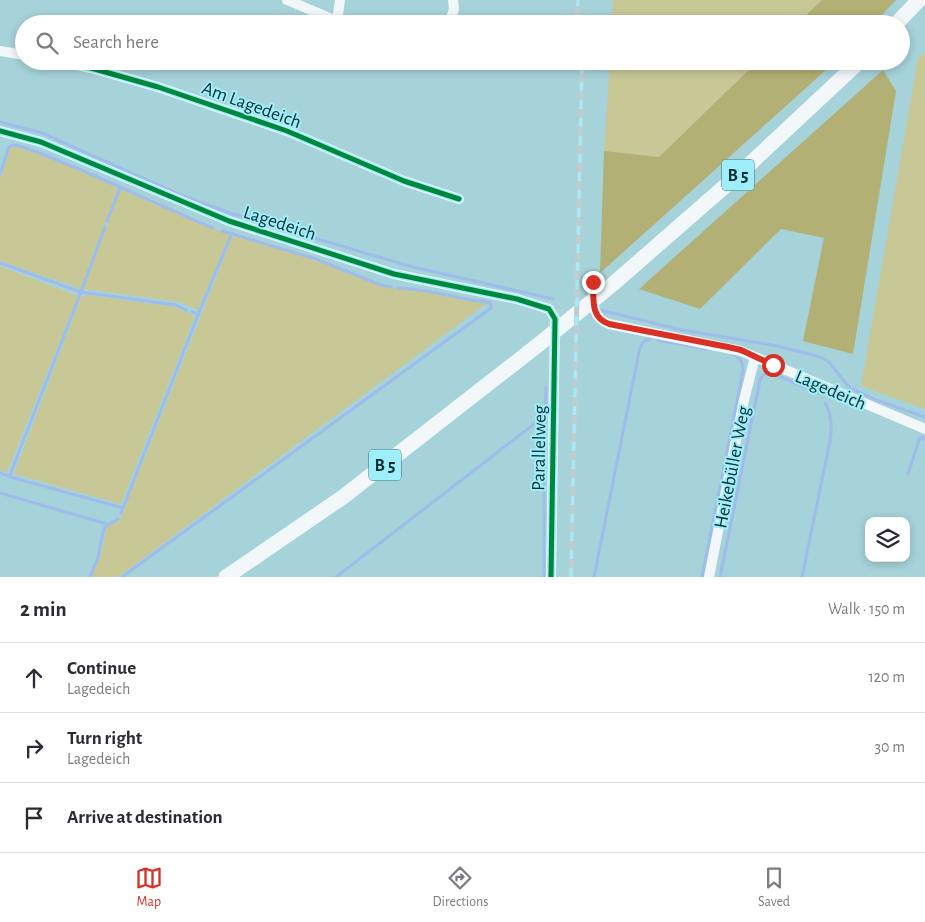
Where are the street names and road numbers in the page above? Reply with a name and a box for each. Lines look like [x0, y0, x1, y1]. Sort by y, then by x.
street label: Am Lagedeich [199, 79, 304, 132]
road number: B 5 [722, 160, 754, 190]
street label: Lagedeich [241, 203, 318, 244]
street label: Lagedeich [792, 367, 869, 414]
street label: Parallelweg [529, 404, 550, 491]
street label: Heikebüller Weg [711, 404, 754, 530]
road number: B 5 [369, 450, 401, 480]

